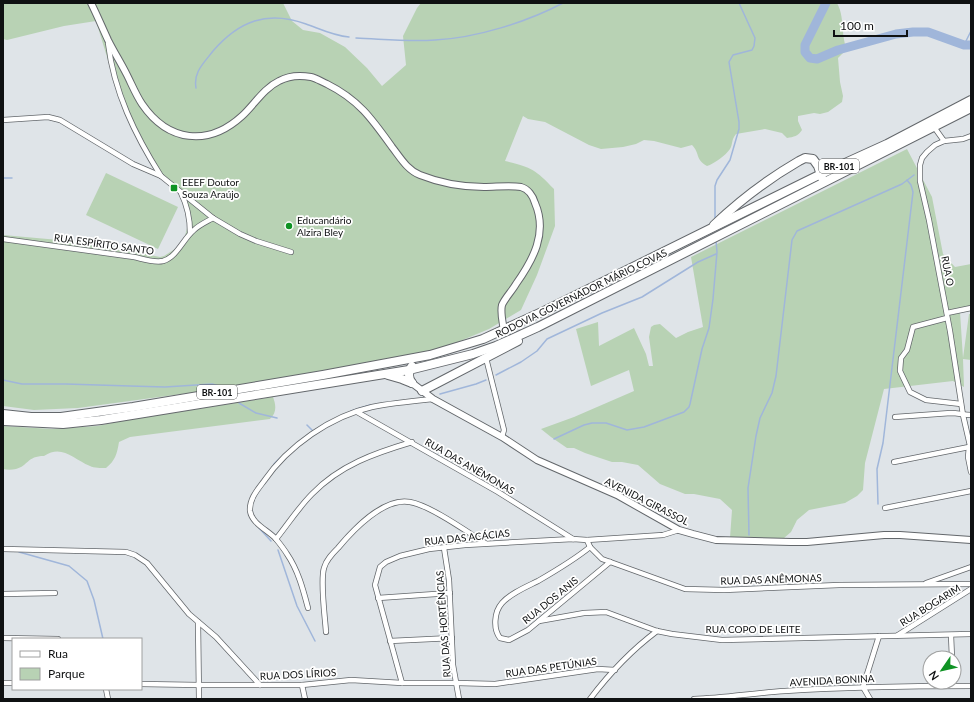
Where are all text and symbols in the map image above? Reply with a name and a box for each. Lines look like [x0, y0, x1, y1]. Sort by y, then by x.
scale bar [834, 12, 907, 38]
text: 100 m [840, 18, 874, 33]
road number: BR-101 [819, 159, 859, 173]
place label: EEEF Doutor Souza Araújo [182, 176, 240, 200]
marker: EEEF Doutor Souza Araújo [169, 183, 179, 193]
place label: Educandário Alzira Bley [297, 214, 352, 238]
marker: Educandário Alzira Bley [284, 221, 294, 231]
street label: RUA ESPÍRITO SANTO [53, 231, 155, 257]
street label: RODOVIA GOVERNADOR MÁRIO COVAS [493, 246, 669, 340]
street label: RUA O [939, 255, 957, 287]
road number: BR-101 [197, 385, 237, 399]
street label: RUA DAS ANÊMONAS [423, 435, 517, 497]
street label: AVENIDA GIRASSOL [603, 475, 691, 527]
street label: RUA DAS ACÁCIAS [424, 527, 510, 547]
street label: RUA DAS HORTÊNCIAS [433, 570, 453, 678]
street label: RUA DAS ANÊMONAS [720, 571, 822, 587]
street label: RUA DOS ANIS [520, 574, 580, 626]
street label: RUA BOGARIM [897, 582, 963, 628]
street label: RUA COPO DE LEITE [706, 623, 801, 635]
legend [12, 638, 142, 690]
text: Rua [48, 646, 68, 661]
north arrow [922, 650, 962, 690]
street label: RUA DAS PETÚNIAS [504, 655, 598, 679]
text: Parque [48, 666, 85, 681]
street label: RUA DOS LÍRIOS [260, 666, 336, 682]
text: N [926, 669, 941, 683]
street label: AVENIDA BONINA [789, 672, 875, 688]

